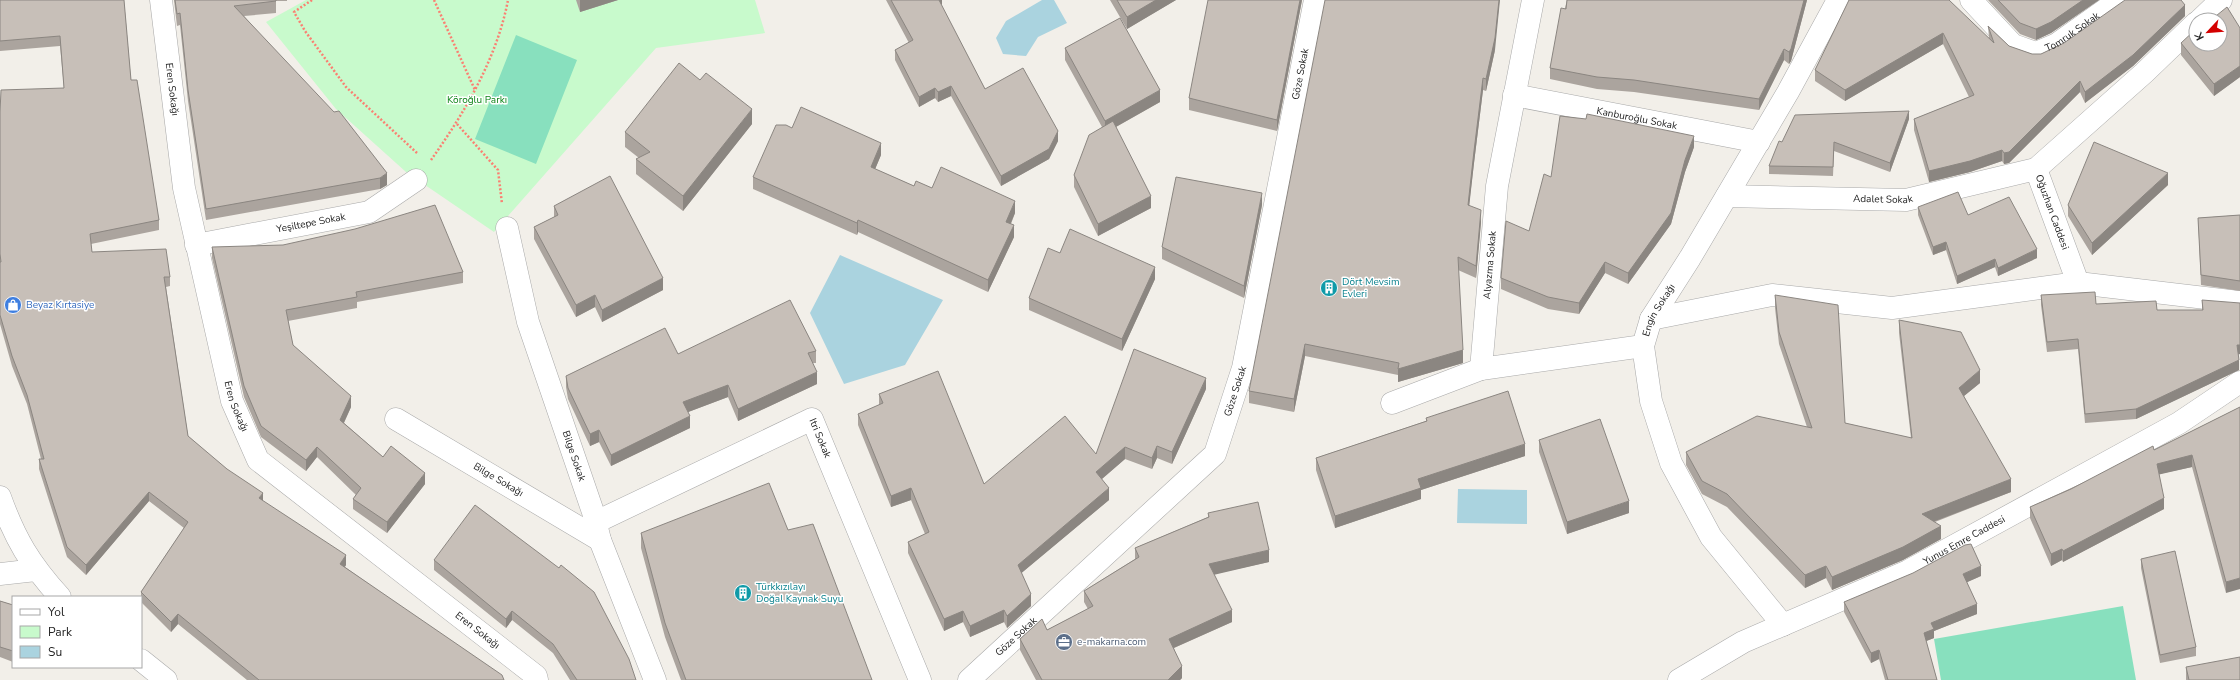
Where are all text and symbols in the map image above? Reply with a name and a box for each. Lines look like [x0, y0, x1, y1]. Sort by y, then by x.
street label: Tomruk Sokak [2043, 8, 2103, 55]
north arrow [2188, 12, 2228, 52]
text: K [2191, 29, 2208, 43]
street label: Göze Sokak [1289, 46, 1313, 101]
street label: Eren Sokağı [162, 62, 182, 117]
park label: Köroğlu Parkı [447, 93, 507, 107]
street label: Kanburoğlu Sokak [1595, 104, 1679, 133]
street label: Oğuzhan Caddesi [2032, 173, 2072, 252]
street label: Adalet Sokak [1853, 191, 1915, 207]
street label: Yeşiltepe Sokak [274, 209, 348, 237]
street label: Alyazma Sokak [1480, 229, 1500, 300]
place label: Dört Mevsim Evleri [1342, 275, 1399, 301]
building icon: Dört Mevsim Evleri [1319, 278, 1339, 298]
street label: Engin Sokağı [1639, 281, 1679, 338]
shop icon: Beyaz Kırtasiye [3, 295, 23, 315]
place label: Beyaz Kırtasiye [26, 298, 94, 312]
street label: Göze Sokak [1221, 363, 1250, 418]
street label: Eren Sokağı [221, 380, 252, 434]
street label: Itri Sokak [806, 416, 835, 461]
street label: Bilge Sokak [559, 429, 589, 484]
street label: Bilge Sokağı [471, 459, 526, 500]
street label: Yunus Emre Caddesi [1920, 512, 2008, 569]
place label: Türkkızılayı Doğal Kaynak Suyu [756, 580, 843, 606]
building icon: Türkkızılayı Doğal Kaynak Suyu [733, 583, 753, 603]
legend [12, 596, 142, 668]
text: Yol [47, 604, 65, 620]
street label: Eren Sokağı [452, 609, 503, 652]
street label: Göze Sokak [992, 613, 1041, 660]
text: Park [48, 624, 73, 640]
office icon: e-makarna.com [1054, 632, 1074, 652]
place label: e-makarna.com [1077, 635, 1146, 649]
text: Su [48, 644, 62, 660]

